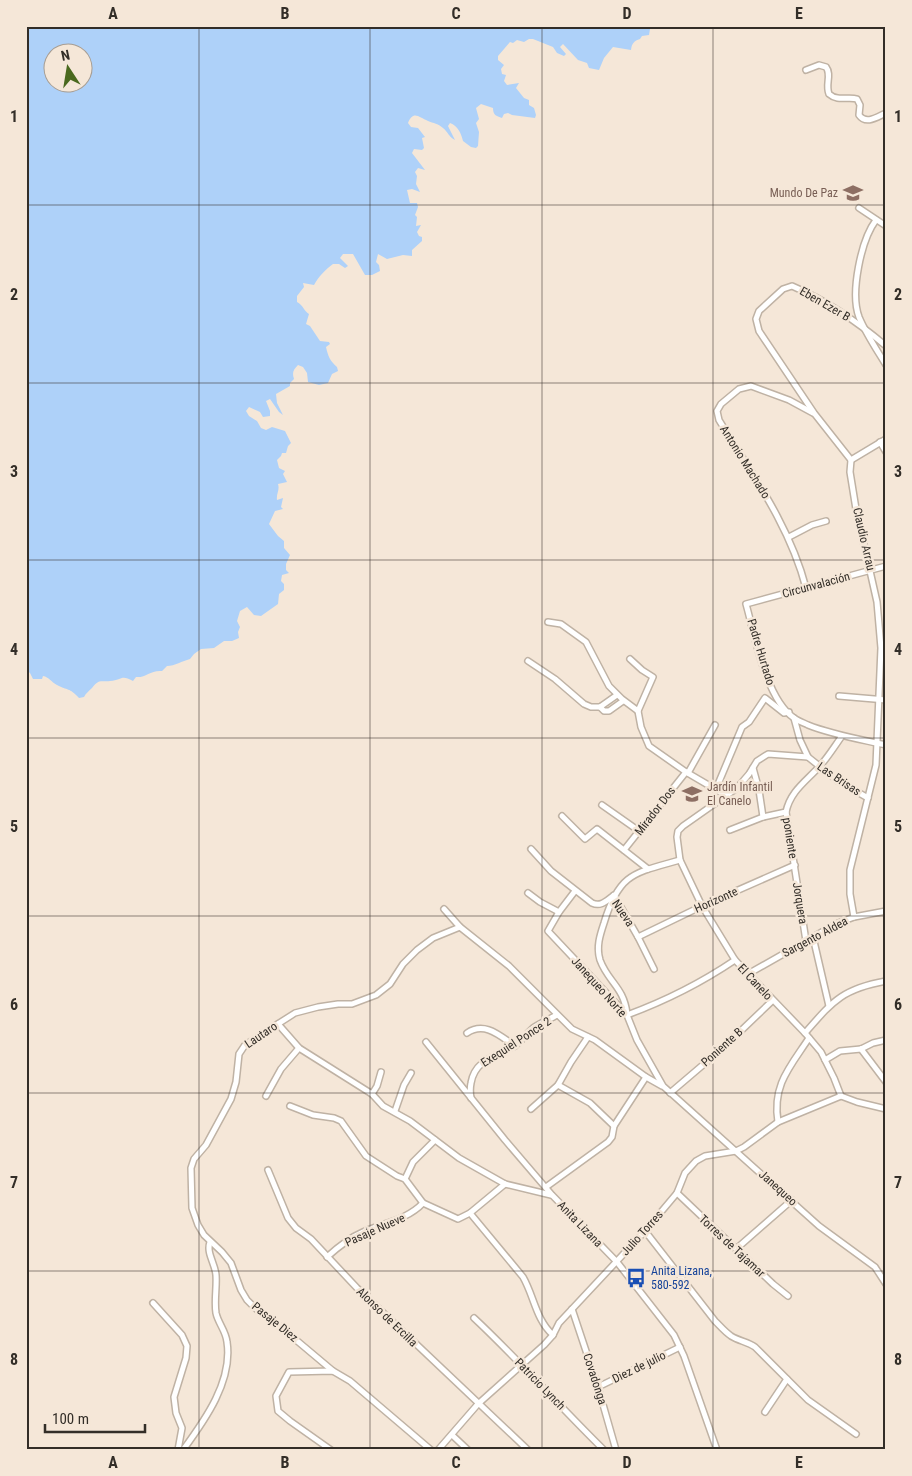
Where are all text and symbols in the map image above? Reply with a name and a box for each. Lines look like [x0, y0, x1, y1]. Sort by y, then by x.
text: A [108, 4, 118, 23]
text: B [281, 4, 290, 23]
text: C [451, 4, 461, 23]
text: D [622, 4, 632, 23]
text: E [795, 4, 803, 23]
north arrow [42, 42, 92, 92]
text: N [59, 47, 71, 64]
text: 1 [10, 107, 18, 126]
text: 1 [894, 107, 902, 126]
school or university icon: Mundo De Paz [842, 182, 864, 204]
place label: Mundo De Paz [770, 186, 838, 200]
street label: Eben Ezer B [797, 284, 853, 324]
text: 2 [10, 285, 18, 304]
text: 2 [894, 285, 902, 304]
street label: Antonio Machado [717, 423, 773, 501]
text: 3 [10, 462, 18, 481]
text: 3 [894, 462, 902, 481]
street label: Claudio Arrau [850, 506, 878, 572]
street label: Circunvalación [781, 569, 852, 601]
street label: Padre Hurtado [744, 617, 778, 687]
text: 4 [10, 640, 18, 659]
text: 4 [894, 640, 902, 659]
street label: Las Brisas [815, 759, 863, 799]
place label: Jardín Infantil El Canelo [707, 780, 773, 808]
school or university icon: Jardín Infantil El Canelo [681, 783, 703, 805]
street label: Mirador Dos [632, 784, 678, 838]
text: 5 [10, 817, 18, 836]
street label: poniente [780, 817, 800, 860]
text: 5 [894, 817, 902, 836]
street label: Jorquera [790, 881, 810, 925]
street label: Horizonte [692, 884, 740, 916]
street label: Nueva [609, 897, 637, 929]
street label: Sargento Aldea [780, 914, 850, 960]
street label: Janequeo Norte [568, 954, 630, 1020]
street label: El Canelo [735, 961, 775, 1003]
text: 6 [10, 995, 18, 1014]
text: 6 [894, 995, 902, 1014]
street label: Exequiel Ponce 2 [478, 1014, 554, 1070]
street label: Lautaro [242, 1019, 280, 1051]
street label: Poniente B [698, 1025, 746, 1069]
street label: Janequeo [756, 1167, 800, 1209]
text: 7 [10, 1173, 18, 1192]
text: 7 [894, 1173, 902, 1192]
street label: Anita Lizana [555, 1198, 606, 1250]
street label: Julio Torres [618, 1208, 666, 1258]
street label: Pasaje Nueve [343, 1210, 407, 1249]
street label: Torres de Tajamar [696, 1212, 768, 1280]
place label: Anita Lizana, 580-592 [651, 1264, 712, 1292]
bus stop icon: Anita Lizana, 580-592 [625, 1267, 647, 1289]
street label: Alonso de Ercilla [354, 1284, 421, 1350]
street label: Pasaje Diez [249, 1299, 301, 1345]
street label: Diez de julio [610, 1348, 668, 1386]
text: 8 [10, 1350, 18, 1369]
text: 8 [894, 1350, 902, 1369]
street label: Covadonga [580, 1352, 610, 1407]
street label: Patricio Lynch [512, 1355, 568, 1413]
scale bar [45, 1401, 145, 1433]
text: 100 m [52, 1410, 89, 1428]
text: A [108, 1453, 118, 1472]
text: B [281, 1453, 290, 1472]
text: C [451, 1453, 461, 1472]
text: D [622, 1453, 632, 1472]
text: E [795, 1453, 803, 1472]

